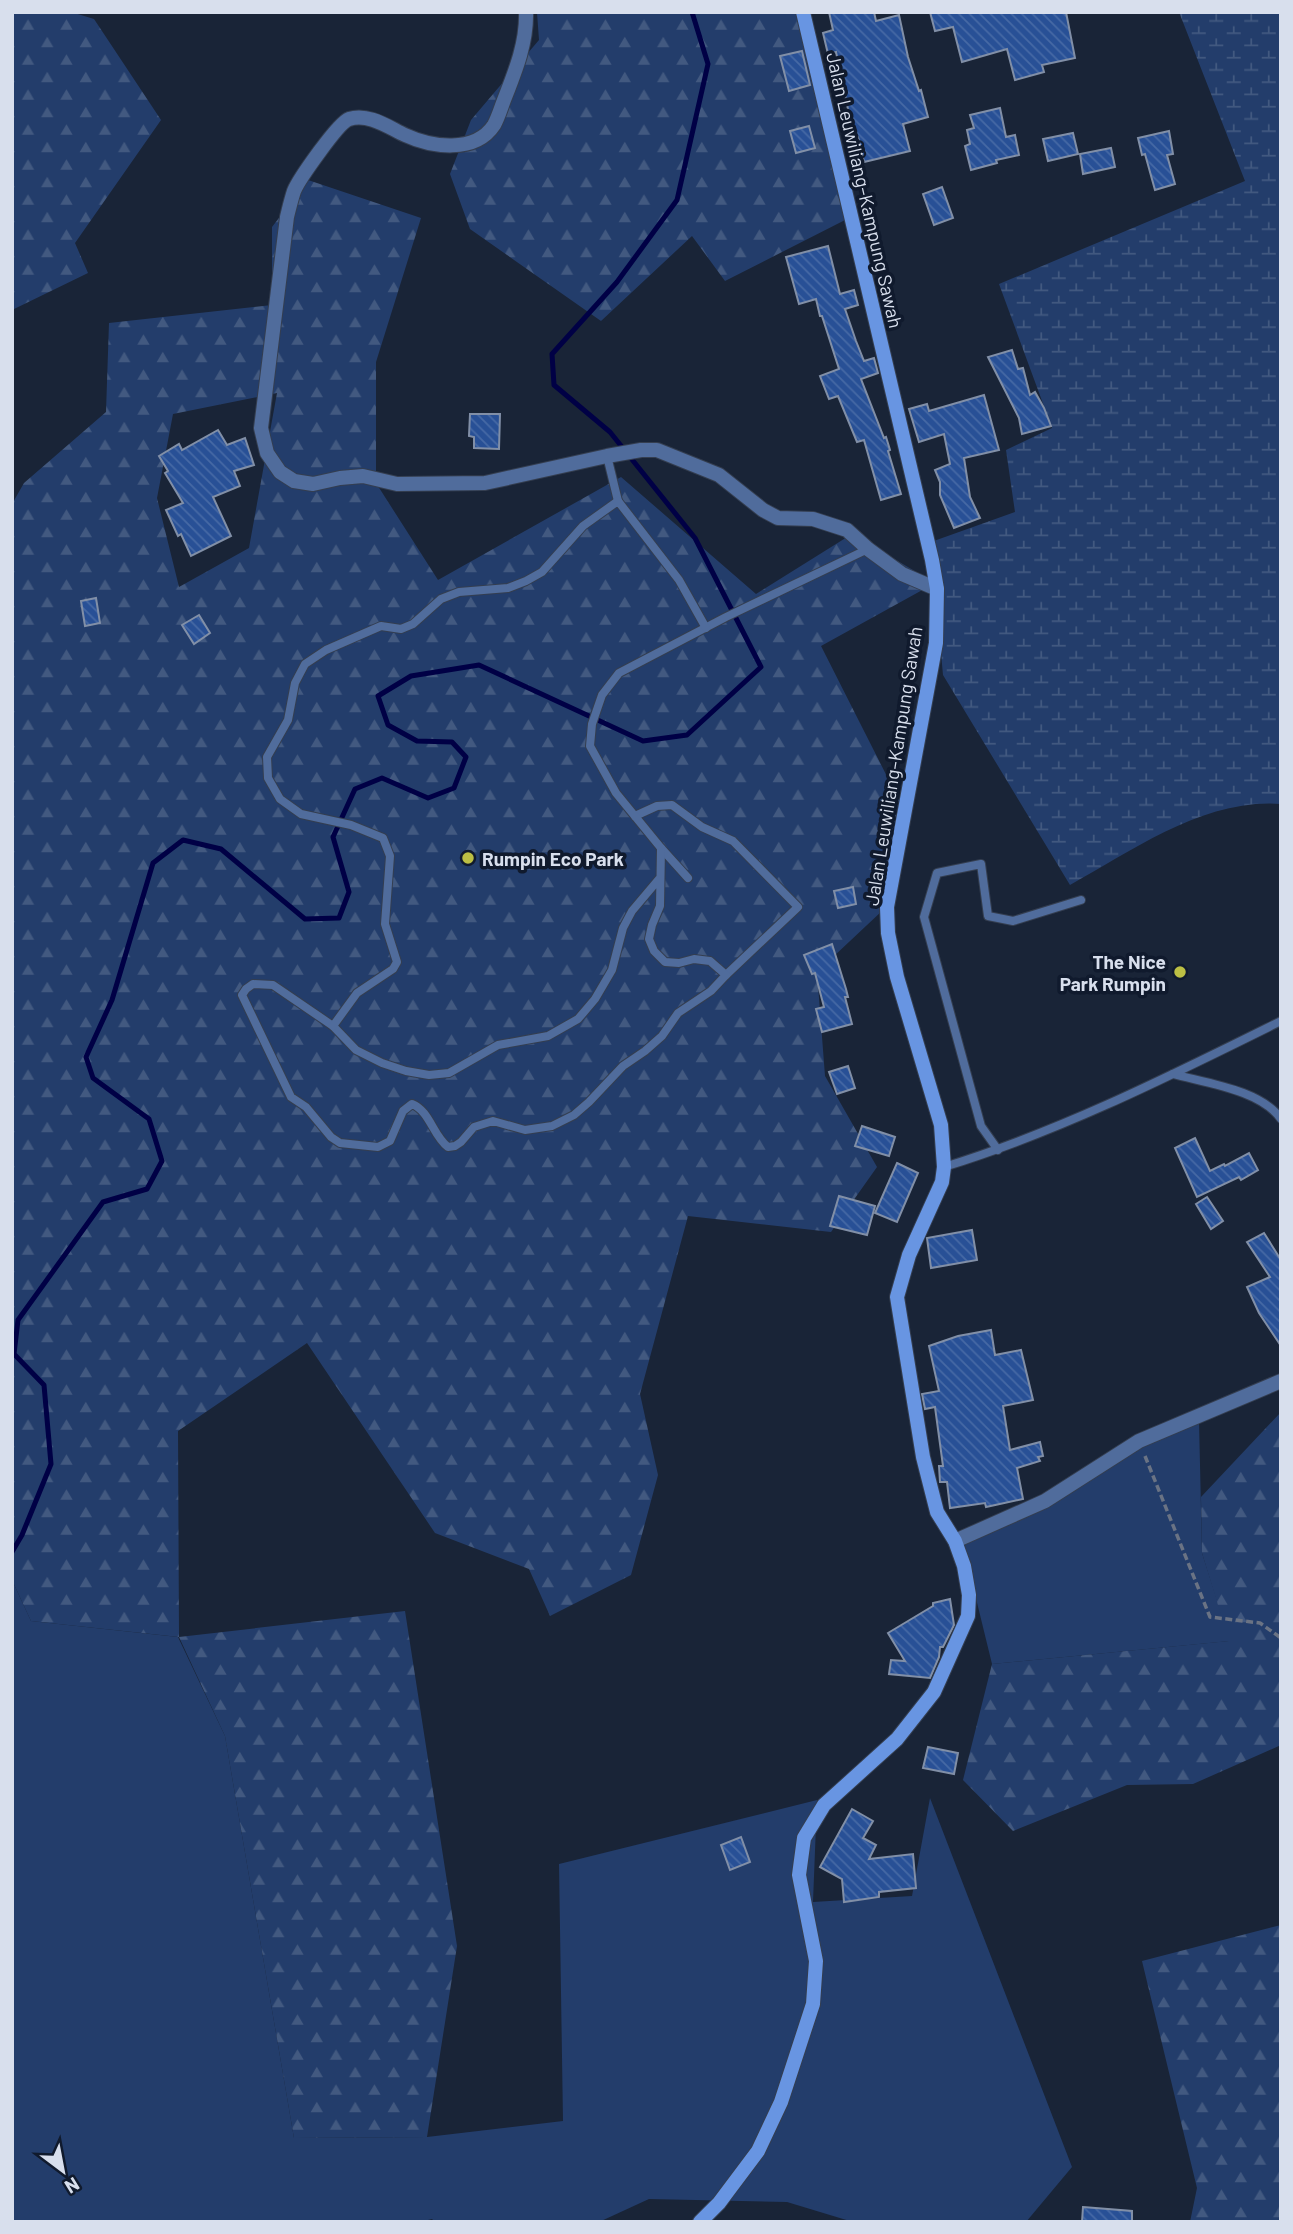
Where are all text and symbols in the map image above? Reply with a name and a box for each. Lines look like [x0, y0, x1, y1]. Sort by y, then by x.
street label: Jalan Leuwiliang–Kampung Sawah [822, 50, 908, 330]
street label: Jalan Leuwiliang–Kampung Sawah [860, 625, 926, 907]
place label: Rumpin Eco Park [482, 847, 624, 870]
marker: Rumpin Eco Park [460, 850, 476, 866]
place label: The Nice Park Rumpin [1060, 950, 1166, 995]
marker: The Nice Park Rumpin [1172, 964, 1188, 980]
north arrow [28, 2136, 98, 2206]
text: N [61, 2173, 84, 2199]

